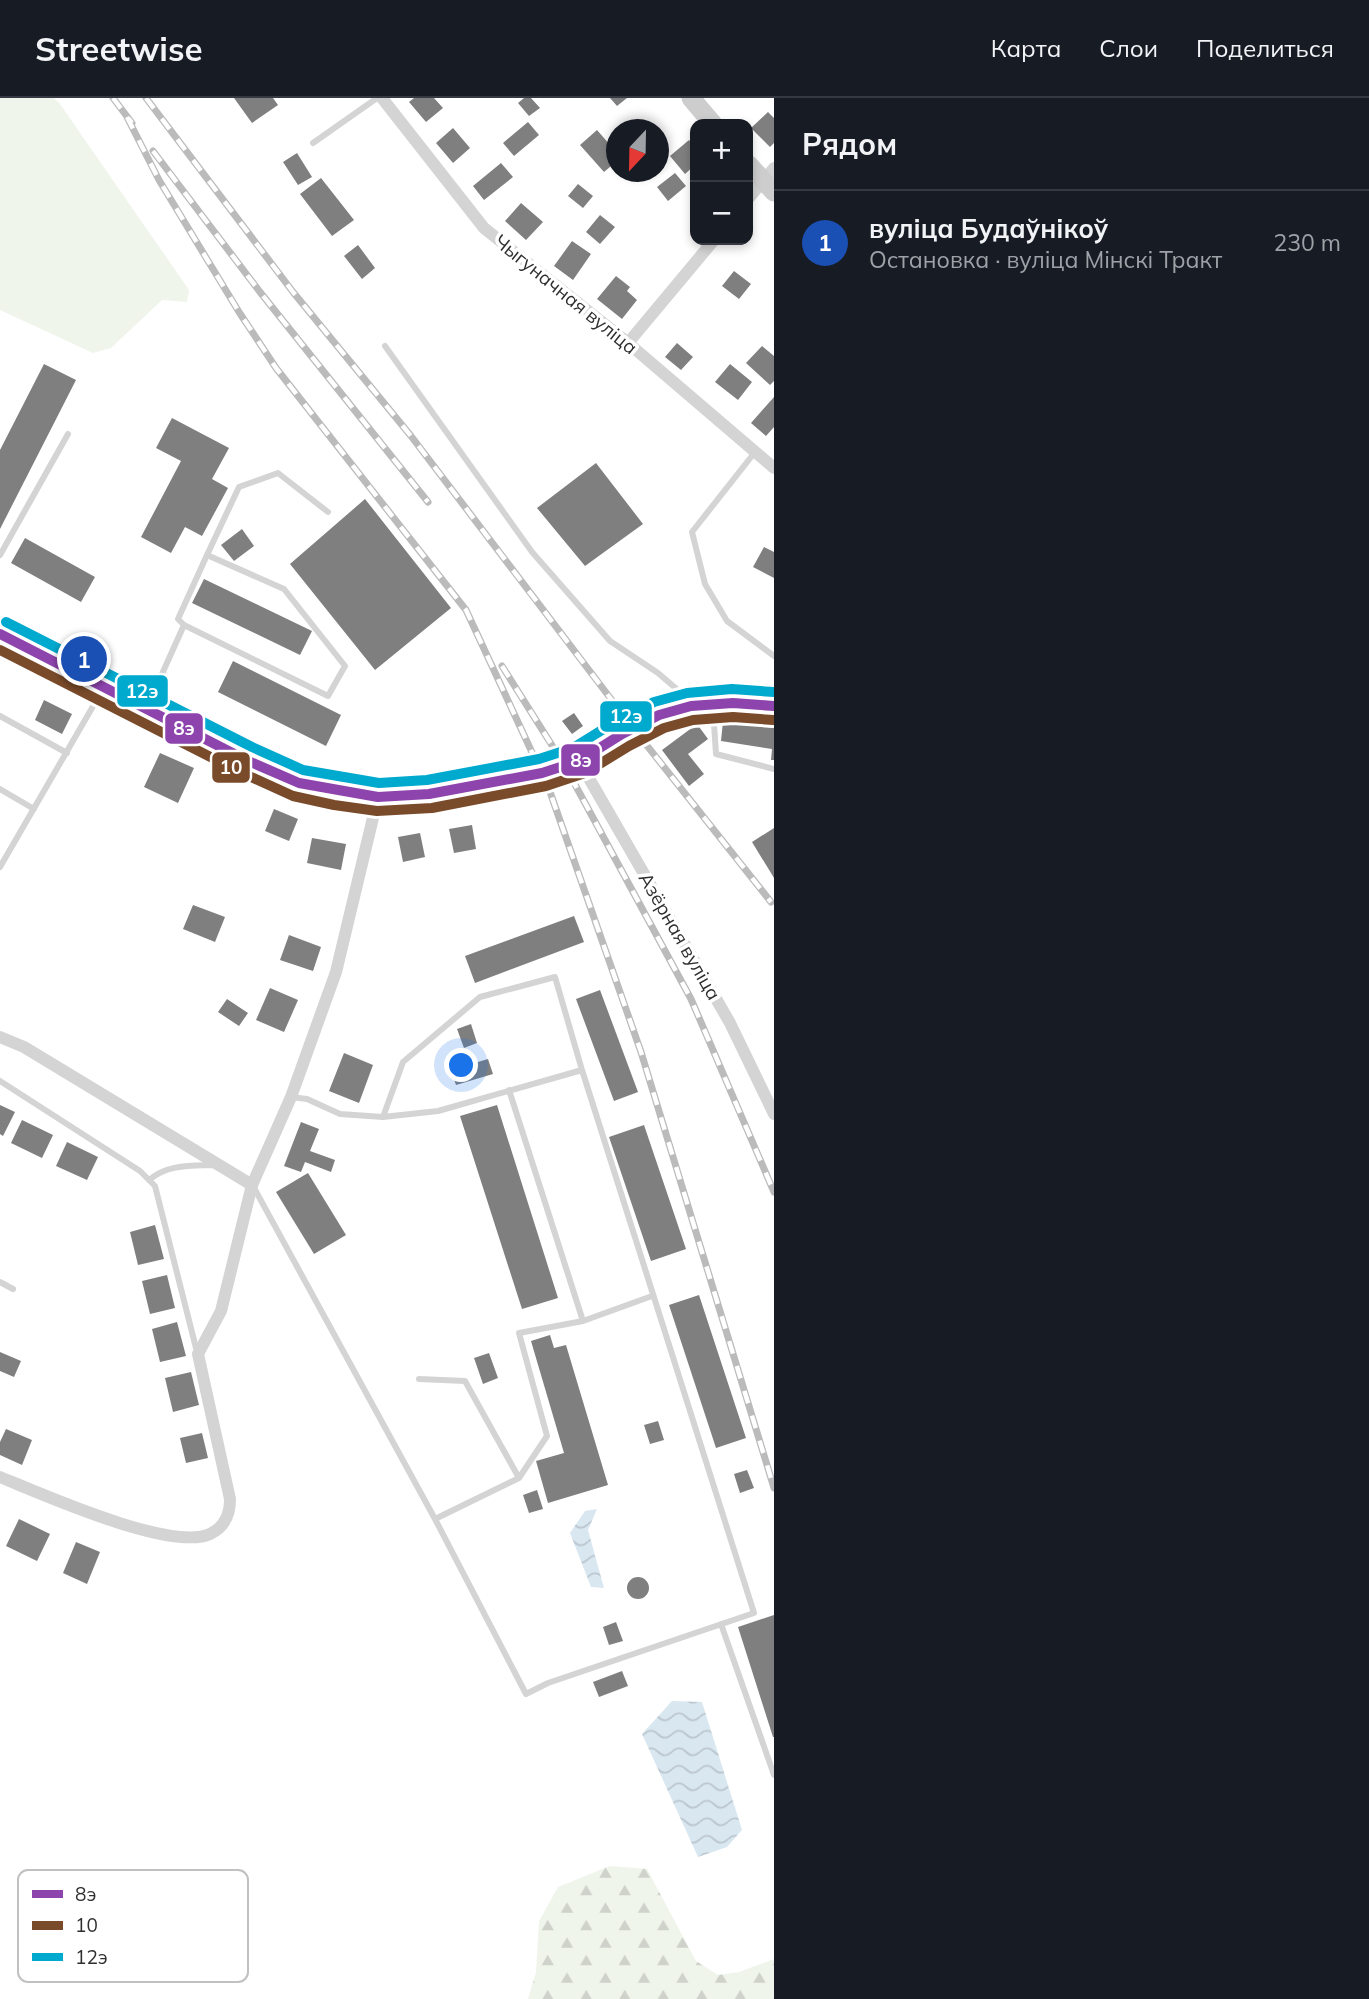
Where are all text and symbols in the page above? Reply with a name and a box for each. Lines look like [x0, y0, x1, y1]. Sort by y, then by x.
text: Streetwise [35, 28, 203, 69]
text: Карта [991, 33, 1061, 63]
text: Слои [1099, 33, 1158, 63]
text: Поделиться [1196, 33, 1334, 63]
north arrow [606, 119, 669, 182]
map controls [690, 119, 753, 245]
button: + [690, 119, 753, 182]
text: Рядом [802, 125, 897, 163]
button: − [690, 182, 753, 245]
text: вуліца Будаўнікоў [869, 212, 1108, 245]
text: 1 [818, 228, 832, 257]
text: 230 m [1273, 228, 1341, 257]
street label: Чыгуначная вуліца [490, 229, 642, 359]
text: Остановка · вуліца Мінскі Тракт [869, 245, 1222, 274]
pin: 1 [61, 633, 107, 685]
line badge: 12э [116, 674, 169, 708]
text: 12э [125, 679, 159, 703]
line badge: 12э [599, 700, 653, 733]
text: 12э [609, 704, 643, 728]
line badge: 8э [164, 712, 204, 745]
text: 8э [173, 716, 195, 740]
line badge: 8э [560, 743, 601, 777]
text: 8э [570, 748, 592, 772]
line badge: 10 [211, 751, 251, 784]
text: 10 [220, 755, 242, 779]
street label: Азёрная вуліца [634, 868, 726, 1004]
your location [444, 1048, 478, 1082]
legend [18, 1870, 248, 1982]
text: 8э [75, 1882, 96, 1906]
text: 10 [75, 1913, 98, 1937]
text: 12э [75, 1945, 108, 1969]

